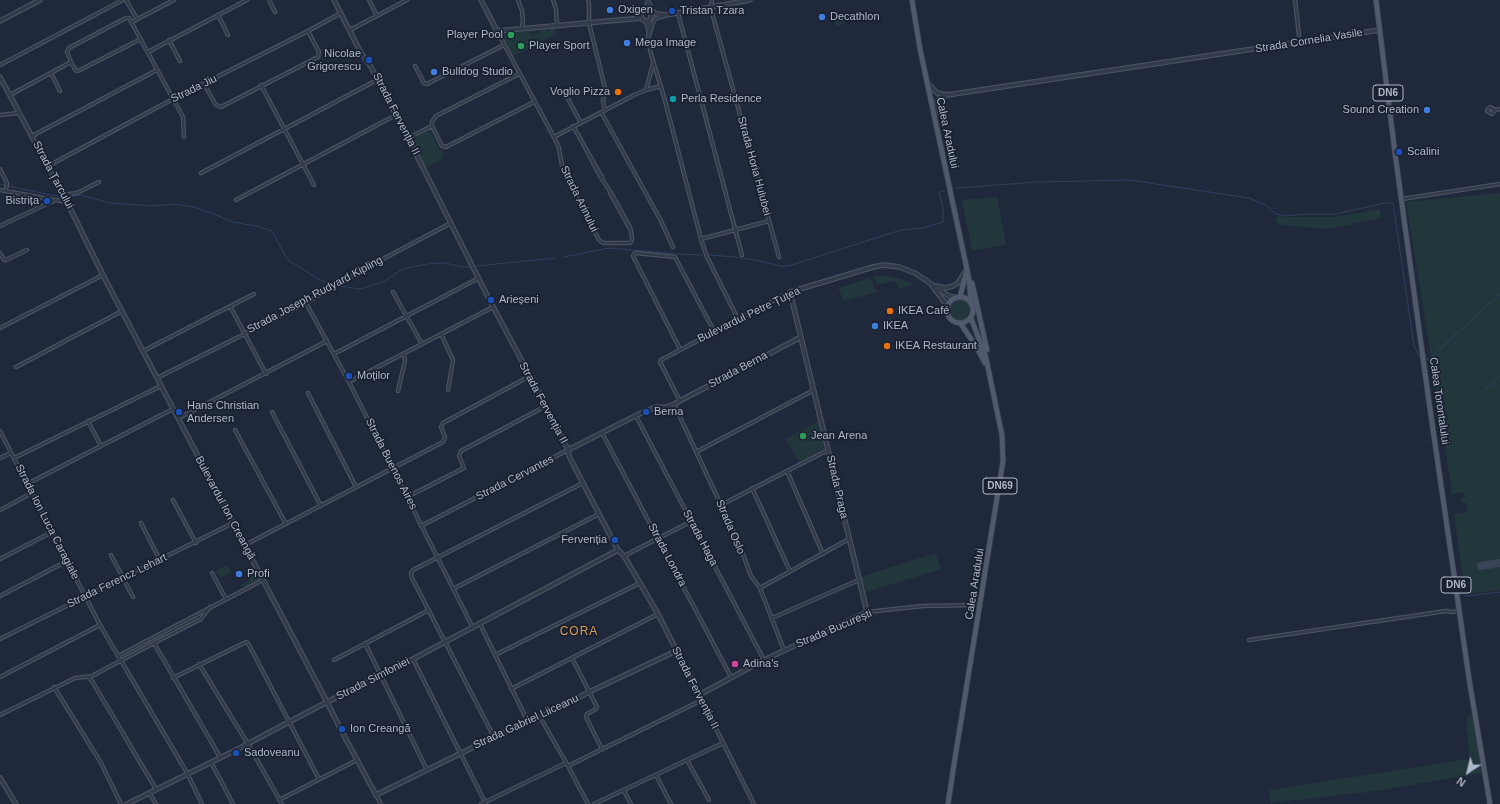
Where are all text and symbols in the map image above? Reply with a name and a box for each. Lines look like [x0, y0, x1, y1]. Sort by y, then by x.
place label: Oxigen [618, 3, 653, 17]
place label: Tristan Tzara [680, 4, 744, 18]
marker: Oxigen [605, 5, 615, 15]
marker: Tristan Tzara [667, 6, 677, 16]
place label: Decathlon [830, 10, 880, 24]
marker: Decathlon [817, 12, 827, 22]
street label: Strada Cornelia Vasile [1254, 26, 1364, 56]
place label: Player Pool [447, 28, 503, 42]
marker: Player Pool [506, 30, 516, 40]
place label: Mega Image [635, 36, 696, 50]
marker: Mega Image [622, 38, 632, 48]
place label: Player Sport [529, 39, 590, 53]
marker: Player Sport [516, 41, 526, 51]
place label: Nicolae Grigorescu [307, 47, 361, 73]
marker: Nicolae Grigorescu [364, 55, 374, 65]
place label: Bulldog Studio [442, 65, 513, 79]
marker: Bulldog Studio [429, 67, 439, 77]
street label: Strada Fervenția II [370, 71, 422, 157]
street label: Strada Jiu [169, 72, 219, 106]
place label: Voglio Pizza [550, 85, 610, 99]
road number: DN6 [1373, 85, 1403, 101]
marker: Voglio Pizza [613, 87, 623, 97]
place label: Perla Residence [681, 92, 762, 106]
marker: Perla Residence [668, 94, 678, 104]
street label: Calea Aradului [933, 96, 961, 170]
place label: Sound Creation [1343, 103, 1419, 117]
marker: Sound Creation [1422, 105, 1432, 115]
street label: Strada Horia Hulubei [734, 115, 774, 217]
street label: Strada Țarcului [30, 139, 76, 211]
place label: Scalini [1407, 145, 1439, 159]
marker: Scalini [1394, 147, 1404, 157]
street label: Strada Arinului [557, 164, 601, 234]
place label: Bistrița [5, 194, 39, 208]
marker: Bistrița [42, 196, 52, 206]
street label: Strada Joseph Rudyard Kipling [245, 254, 385, 336]
street label: Bulevardul Petre Țuțea [696, 284, 802, 346]
place label: Arieșeni [499, 293, 539, 307]
marker: Arieșeni [486, 295, 496, 305]
place label: IKEA Café [898, 304, 949, 318]
marker: IKEA Café [885, 306, 895, 316]
place label: IKEA [883, 319, 908, 333]
marker: IKEA [870, 321, 880, 331]
place label: IKEA Restaurant [895, 339, 977, 353]
marker: IKEA Restaurant [882, 341, 892, 351]
street label: Strada Berna [706, 349, 770, 391]
street label: Calea Torontalului [1426, 356, 1452, 446]
street label: Strada Fervenția II [516, 360, 570, 446]
place label: Moților [357, 369, 390, 383]
marker: Moților [344, 371, 354, 381]
place label: Hans Christian Andersen [187, 399, 259, 425]
place label: Berna [654, 405, 683, 419]
marker: Hans Christian Andersen [174, 407, 184, 417]
marker: Berna [641, 407, 651, 417]
street label: Strada Buenos Aires [362, 416, 420, 512]
place label: Jean Arena [811, 429, 867, 443]
marker: Jean Arena [798, 431, 808, 441]
street label: Strada Cervantes [474, 453, 556, 503]
street label: Bulevardul Ion Creangă [192, 454, 258, 562]
street label: Strada Praga [823, 454, 851, 520]
street label: Strada Ion Luca Caragiale [12, 462, 82, 582]
road number: DN69 [983, 478, 1017, 494]
street label: Strada Oslo [713, 498, 747, 556]
street label: Strada Haga [680, 508, 720, 568]
street label: Strada Londra [645, 521, 689, 589]
place label: Fervenția [561, 533, 607, 547]
marker: Fervenția [610, 535, 620, 545]
street label: Calea Aradului [963, 547, 987, 621]
street label: Strada Ferencz Lehart [65, 551, 169, 611]
place label: Profi [247, 567, 270, 581]
marker: Profi [234, 569, 244, 579]
road number: DN6 [1441, 577, 1471, 593]
street label: Strada București [794, 607, 874, 651]
district label: CORA [560, 625, 598, 639]
street label: Strada Fervenția II [669, 645, 721, 731]
street label: Strada Simfoniei [334, 655, 412, 703]
place label: Adina's [743, 657, 779, 671]
marker: Adina's [730, 659, 740, 669]
street label: Strada Gabriel Liiceanu [471, 692, 581, 752]
place label: Ion Creangă [350, 722, 411, 736]
marker: Ion Creangă [337, 724, 347, 734]
place label: Sadoveanu [244, 746, 300, 760]
marker: Sadoveanu [231, 748, 241, 758]
north arrow [1448, 752, 1488, 792]
text: N [1454, 775, 1468, 789]

